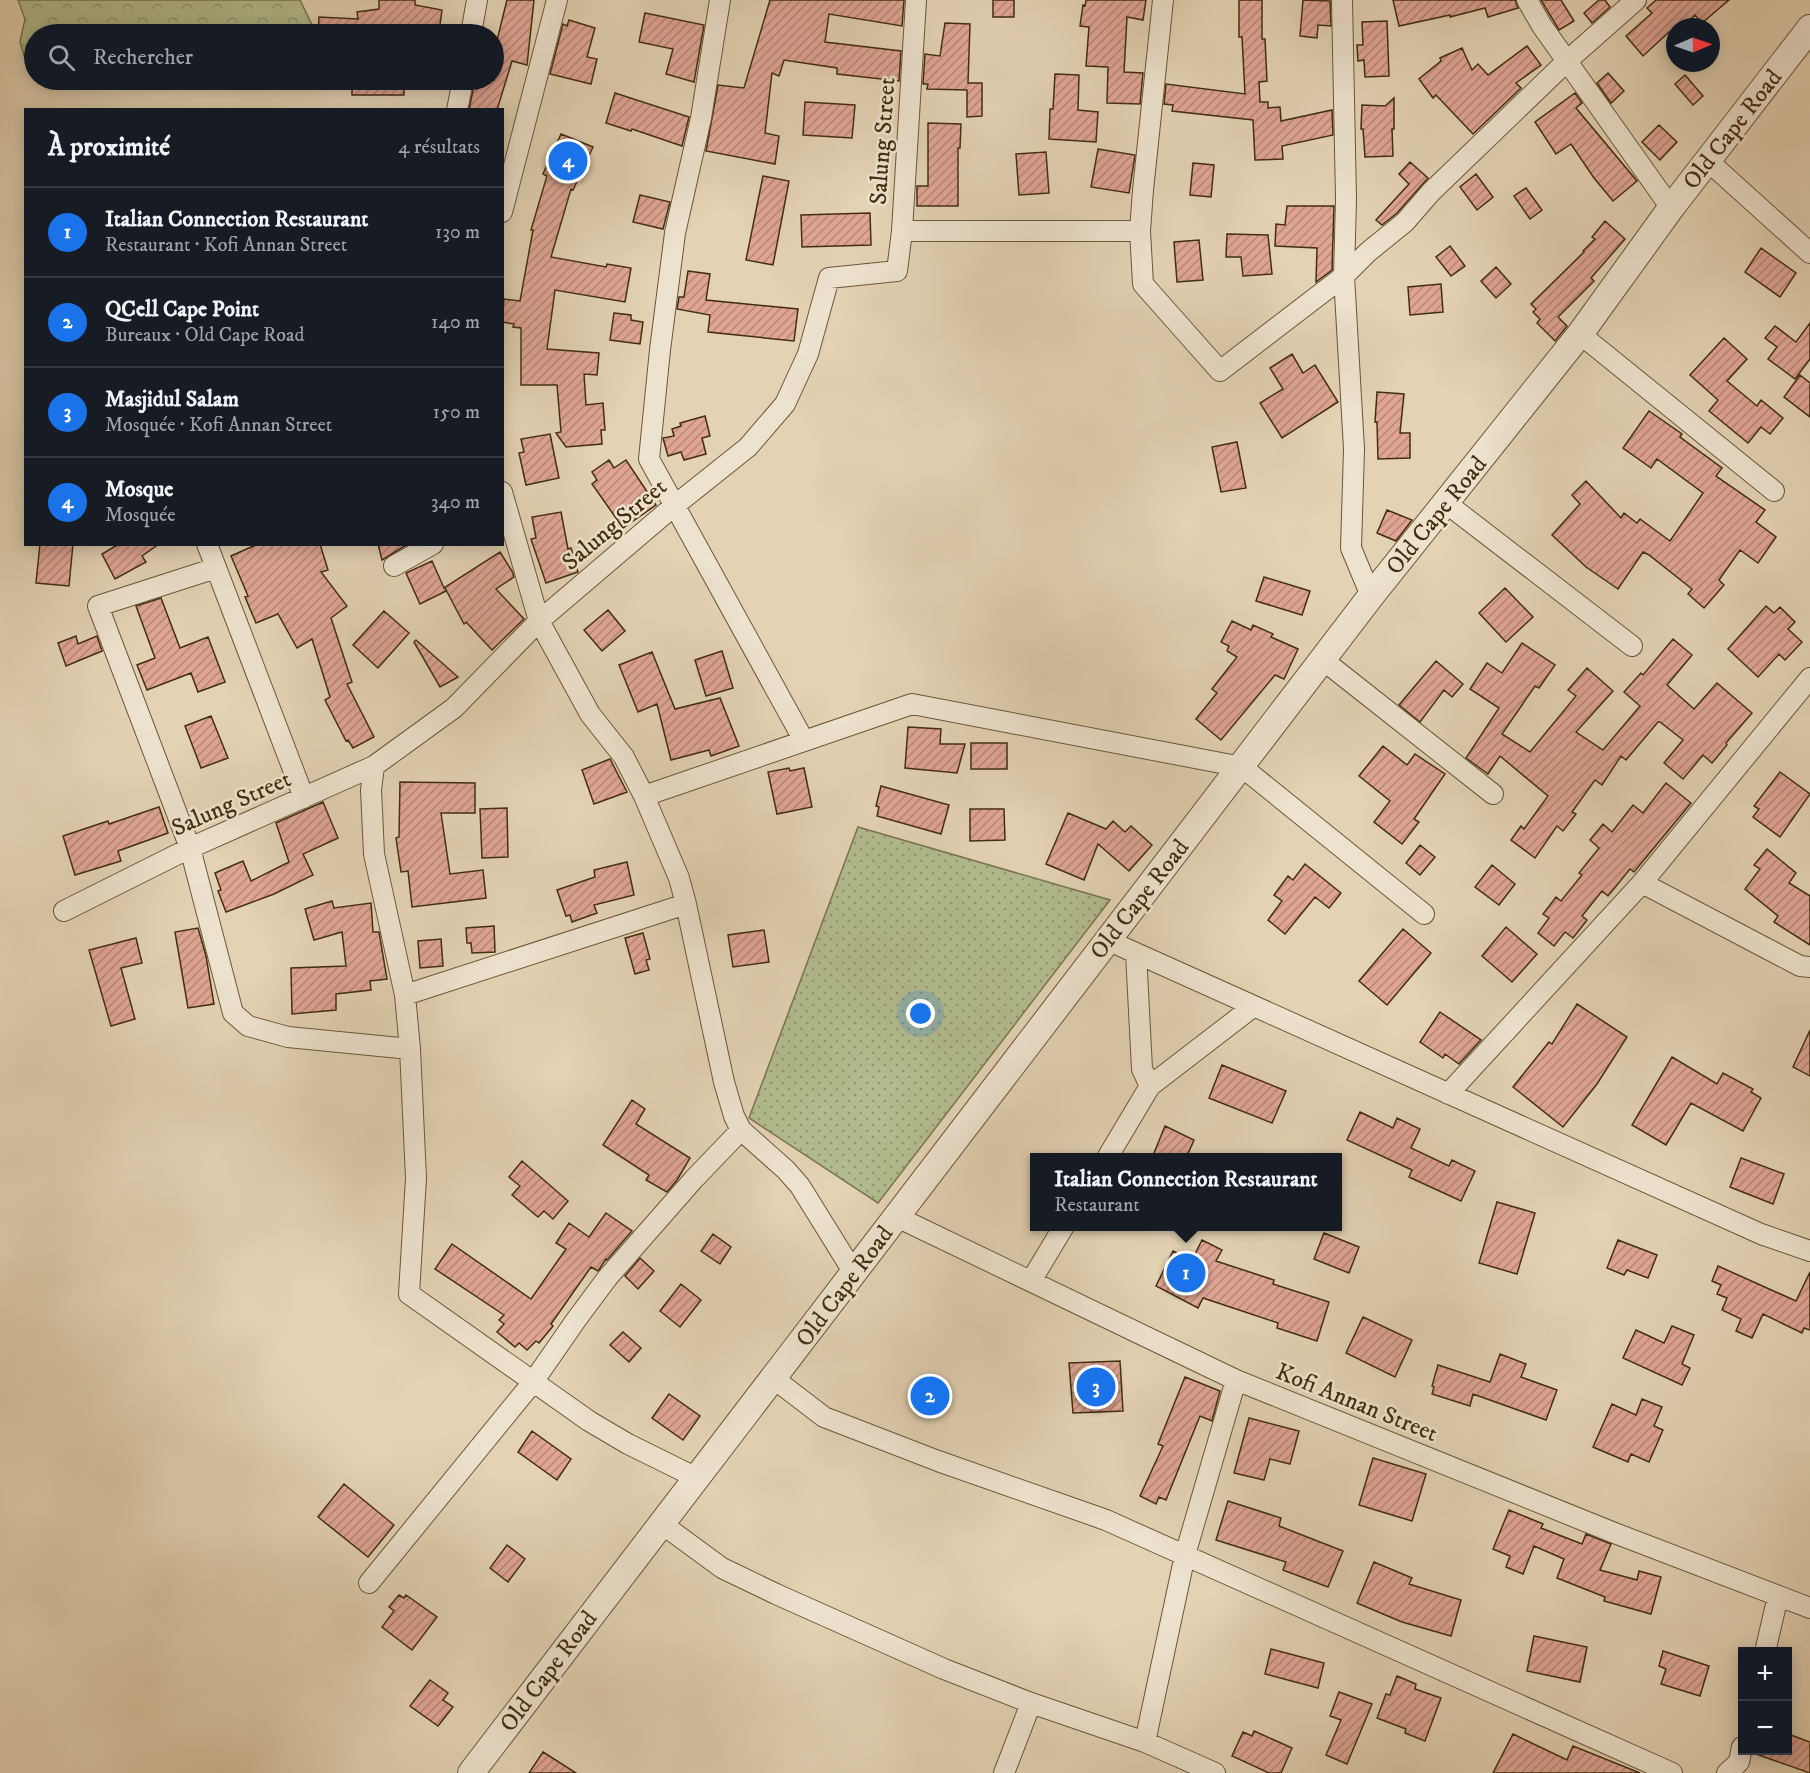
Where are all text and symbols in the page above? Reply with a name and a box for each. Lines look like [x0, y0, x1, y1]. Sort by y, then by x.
north arrow [1666, 18, 1720, 72]
search box [24, 24, 504, 90]
icon: search [45, 41, 78, 74]
text: Rechercher [93, 44, 193, 71]
street label: Old Cape Road [1677, 64, 1789, 196]
street label: Salung Street [864, 76, 902, 206]
text: À proximité [48, 131, 170, 164]
text: 4 résultats [398, 135, 480, 160]
pin: 4 [548, 138, 588, 184]
text: Italian Connection Restaurant [105, 206, 368, 233]
text: 1 [64, 220, 71, 245]
text: 130 m [435, 220, 480, 245]
text: Restaurant · Kofi Annan Street [105, 233, 347, 258]
text: QCell Cape Point [105, 296, 259, 323]
text: 2 [63, 310, 72, 335]
text: 140 m [431, 310, 480, 335]
text: Bureaux · Old Cape Road [105, 323, 305, 348]
text: Masjidul Salam [105, 386, 239, 413]
text: 3 [64, 400, 71, 425]
text: 150 m [433, 400, 480, 425]
text: Mosquée · Kofi Annan Street [105, 413, 332, 438]
street label: Old Cape Road [1380, 450, 1494, 581]
street label: Salung Street [556, 472, 673, 577]
text: Mosque [105, 476, 173, 503]
text: 4 [62, 490, 73, 515]
text: 340 m [431, 490, 480, 515]
text: Mosquée [105, 503, 176, 528]
street label: Salung Street [167, 764, 296, 844]
street label: Old Cape Road [1084, 834, 1196, 966]
your location [906, 999, 935, 1028]
popup [1030, 1153, 1342, 1231]
text: Italian Connection Restaurant [1054, 1166, 1318, 1193]
text: Restaurant [1054, 1193, 1140, 1218]
street label: Old Cape Road [789, 1220, 900, 1353]
pin: 1 [1166, 1250, 1206, 1296]
street label: Kofi Annan Street [1271, 1357, 1442, 1449]
pin: 3 [1076, 1364, 1116, 1410]
pin: 2 [910, 1374, 950, 1418]
street label: Old Cape Road [493, 1605, 604, 1738]
map controls [1738, 1647, 1792, 1755]
button: + [1738, 1647, 1792, 1701]
button: − [1738, 1701, 1792, 1755]

